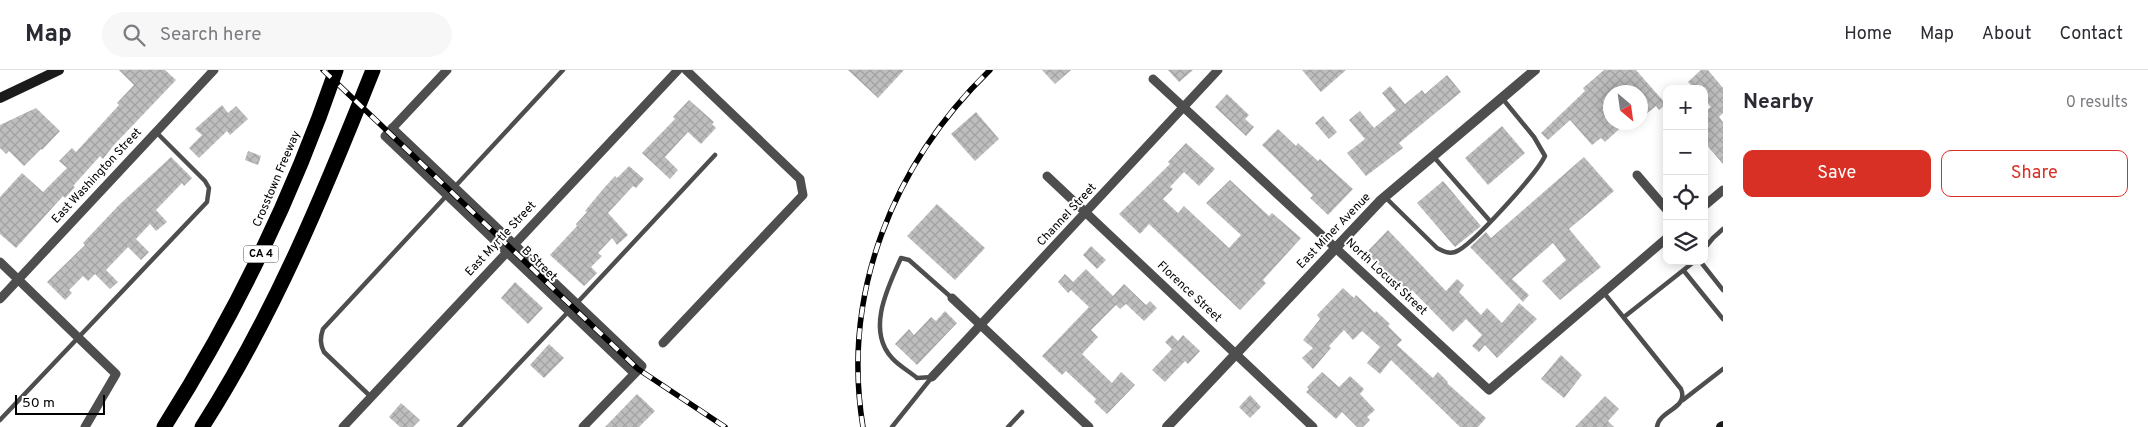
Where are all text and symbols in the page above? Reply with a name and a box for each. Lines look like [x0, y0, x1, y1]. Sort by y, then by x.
search box [102, 12, 452, 57]
text: Map [25, 20, 72, 50]
icon: search [120, 21, 148, 49]
text: Search here [160, 23, 261, 47]
text: Home [1844, 23, 1892, 46]
text: Map [1920, 23, 1954, 46]
text: About [1982, 23, 2031, 46]
text: Contact [2059, 23, 2123, 46]
north arrow [1603, 85, 1648, 130]
map controls [1663, 85, 1708, 265]
button: + [1663, 85, 1708, 130]
text: Nearby [1743, 89, 1814, 116]
text: 0 results [2066, 93, 2128, 113]
street label: East Washington Street [49, 125, 145, 227]
street label: Crosstown Freeway [249, 128, 305, 230]
button: − [1663, 130, 1708, 175]
button: Save [1743, 150, 1931, 197]
button: Share [1941, 150, 2128, 197]
button: locate [1663, 175, 1708, 220]
street label: Channel Street [1034, 180, 1100, 250]
street label: East Miner Avenue [1294, 190, 1374, 272]
street label: East Myrtle Street [462, 198, 540, 280]
button: layers [1663, 220, 1708, 265]
street label: North Locust Street [1342, 235, 1430, 319]
street label: B Street [518, 243, 560, 285]
road number: CA 4 [244, 245, 278, 262]
street label: Florence Street [1153, 258, 1225, 326]
scale bar [15, 392, 105, 415]
text: 50 m [22, 395, 55, 412]

